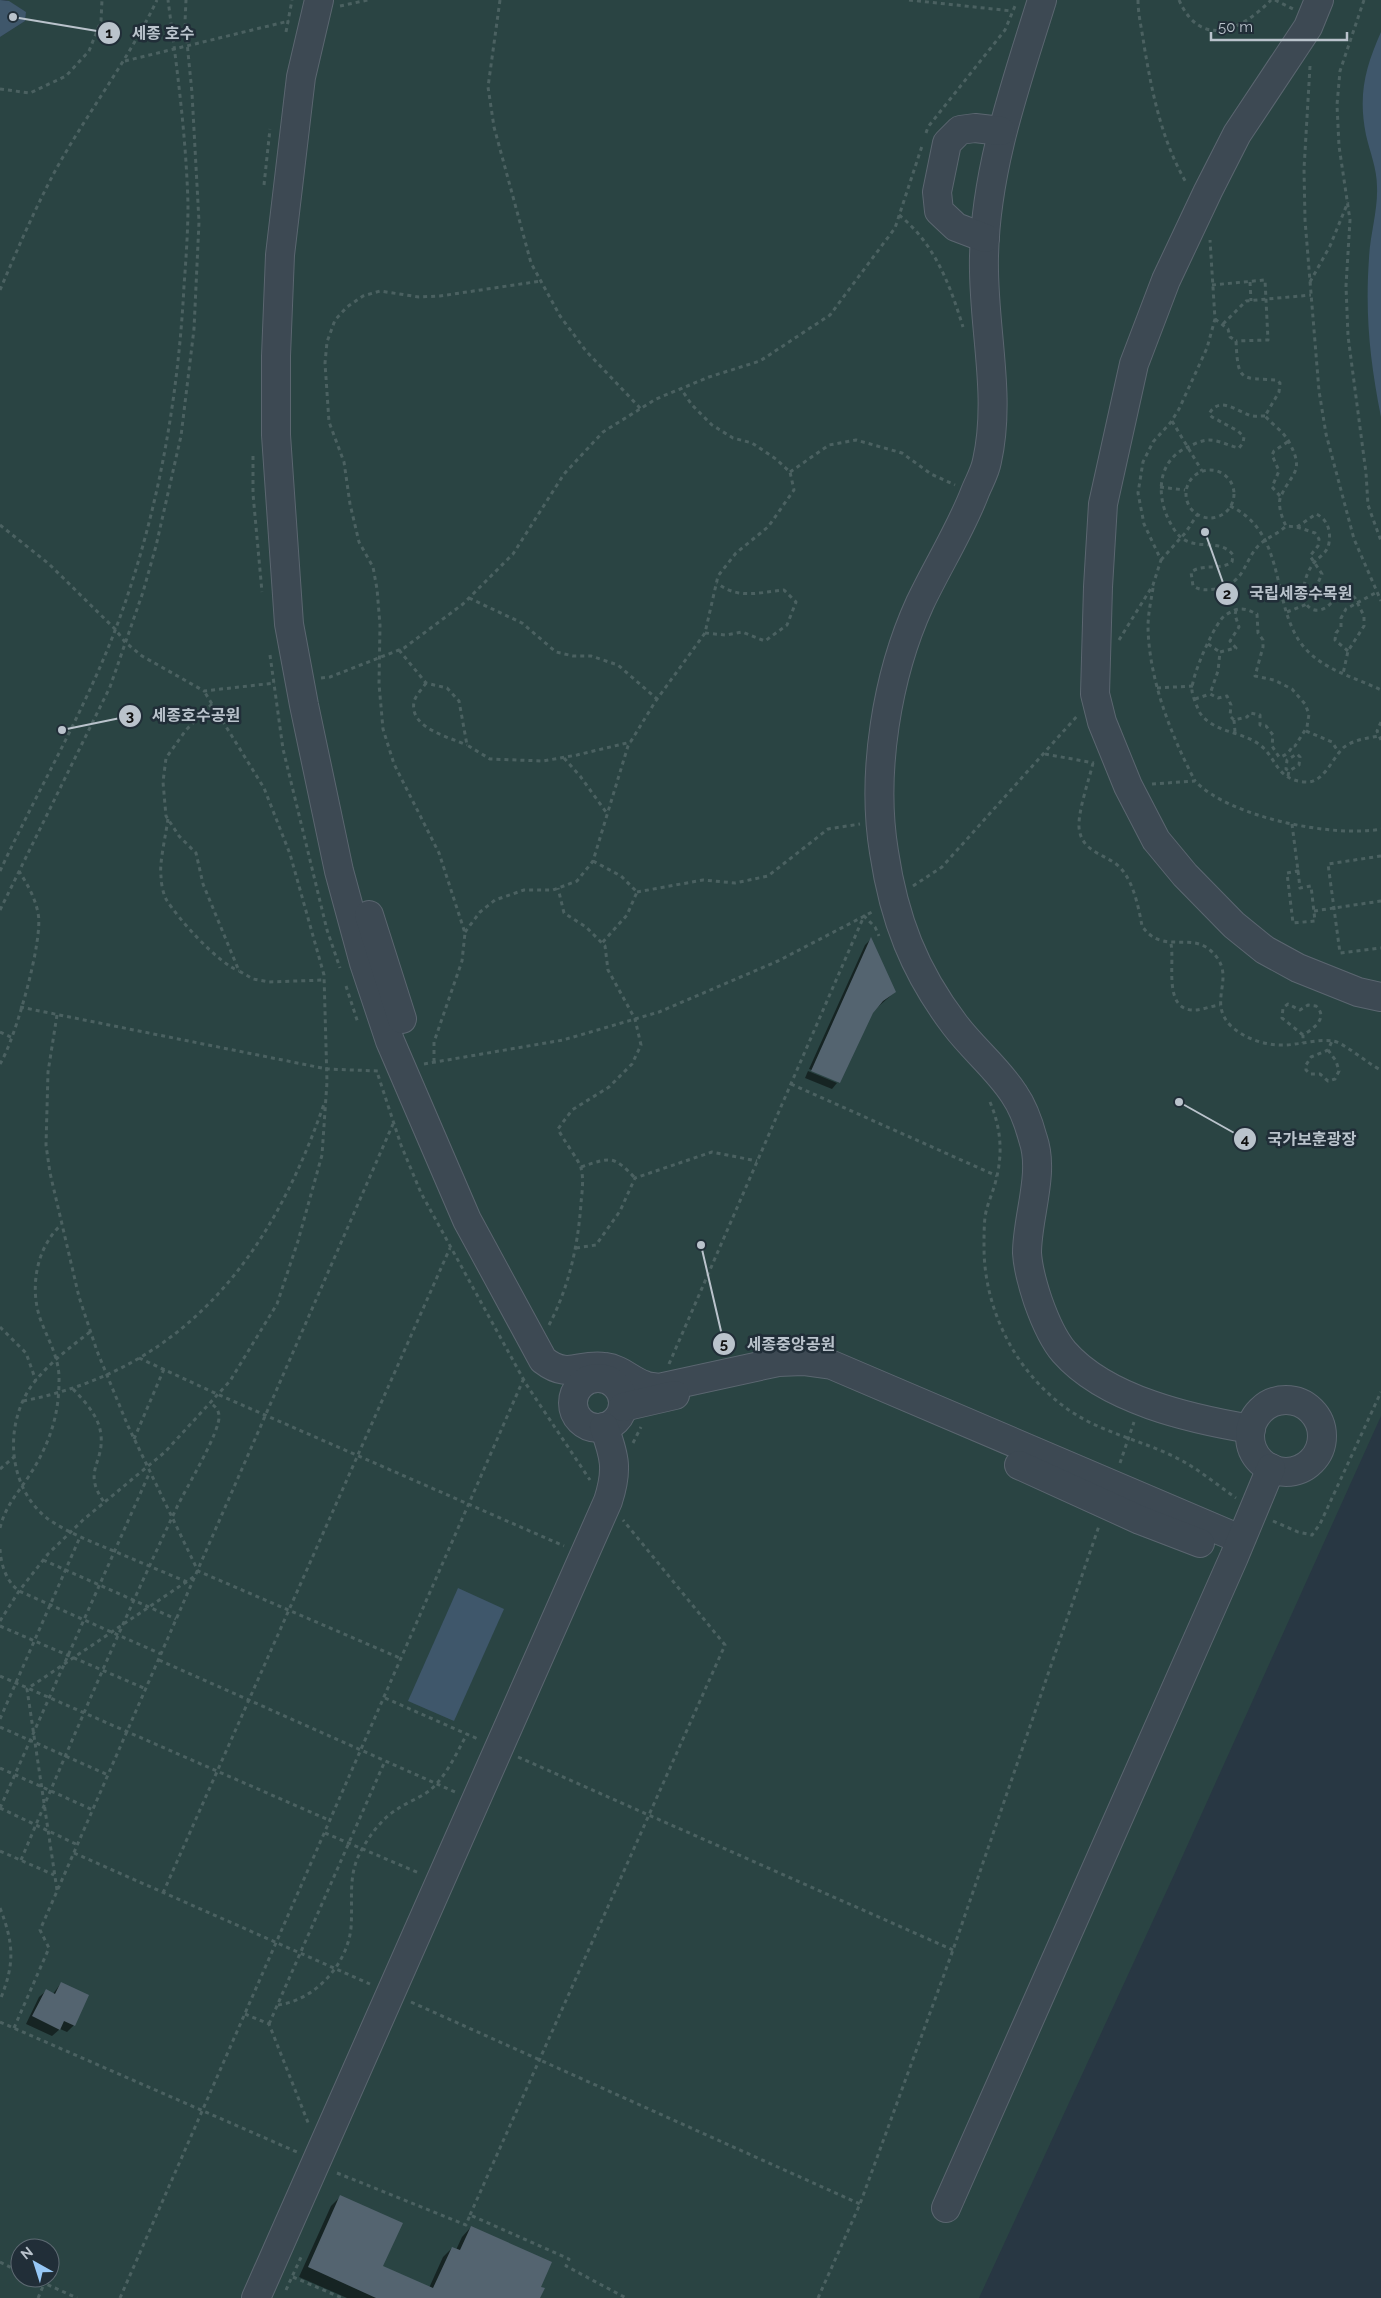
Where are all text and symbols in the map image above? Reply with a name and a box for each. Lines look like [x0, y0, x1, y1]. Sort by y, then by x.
scale bar [1211, 10, 1347, 42]
callout: 세종 호수 [96, 18, 204, 49]
text: 50 m [1218, 18, 1253, 36]
text: 1 [105, 24, 113, 42]
text: 세종 호수 [132, 24, 195, 43]
callout: 국립세종수목원 [1214, 578, 1362, 609]
text: 국립세종수목원 [1249, 584, 1353, 603]
text: 2 [1223, 585, 1231, 603]
callout: 세종호수공원 [117, 700, 251, 731]
text: 세종호수공원 [152, 706, 240, 725]
text: 3 [126, 707, 134, 725]
callout: 국가보훈광장 [1233, 1124, 1366, 1155]
text: 4 [1241, 1130, 1250, 1148]
text: 국가보훈광장 [1268, 1130, 1356, 1149]
callout: 세종중앙공원 [712, 1329, 845, 1360]
text: 5 [720, 1335, 728, 1353]
text: 세종중앙공원 [747, 1335, 835, 1354]
north arrow [10, 2238, 60, 2288]
text: N [18, 2243, 36, 2262]

